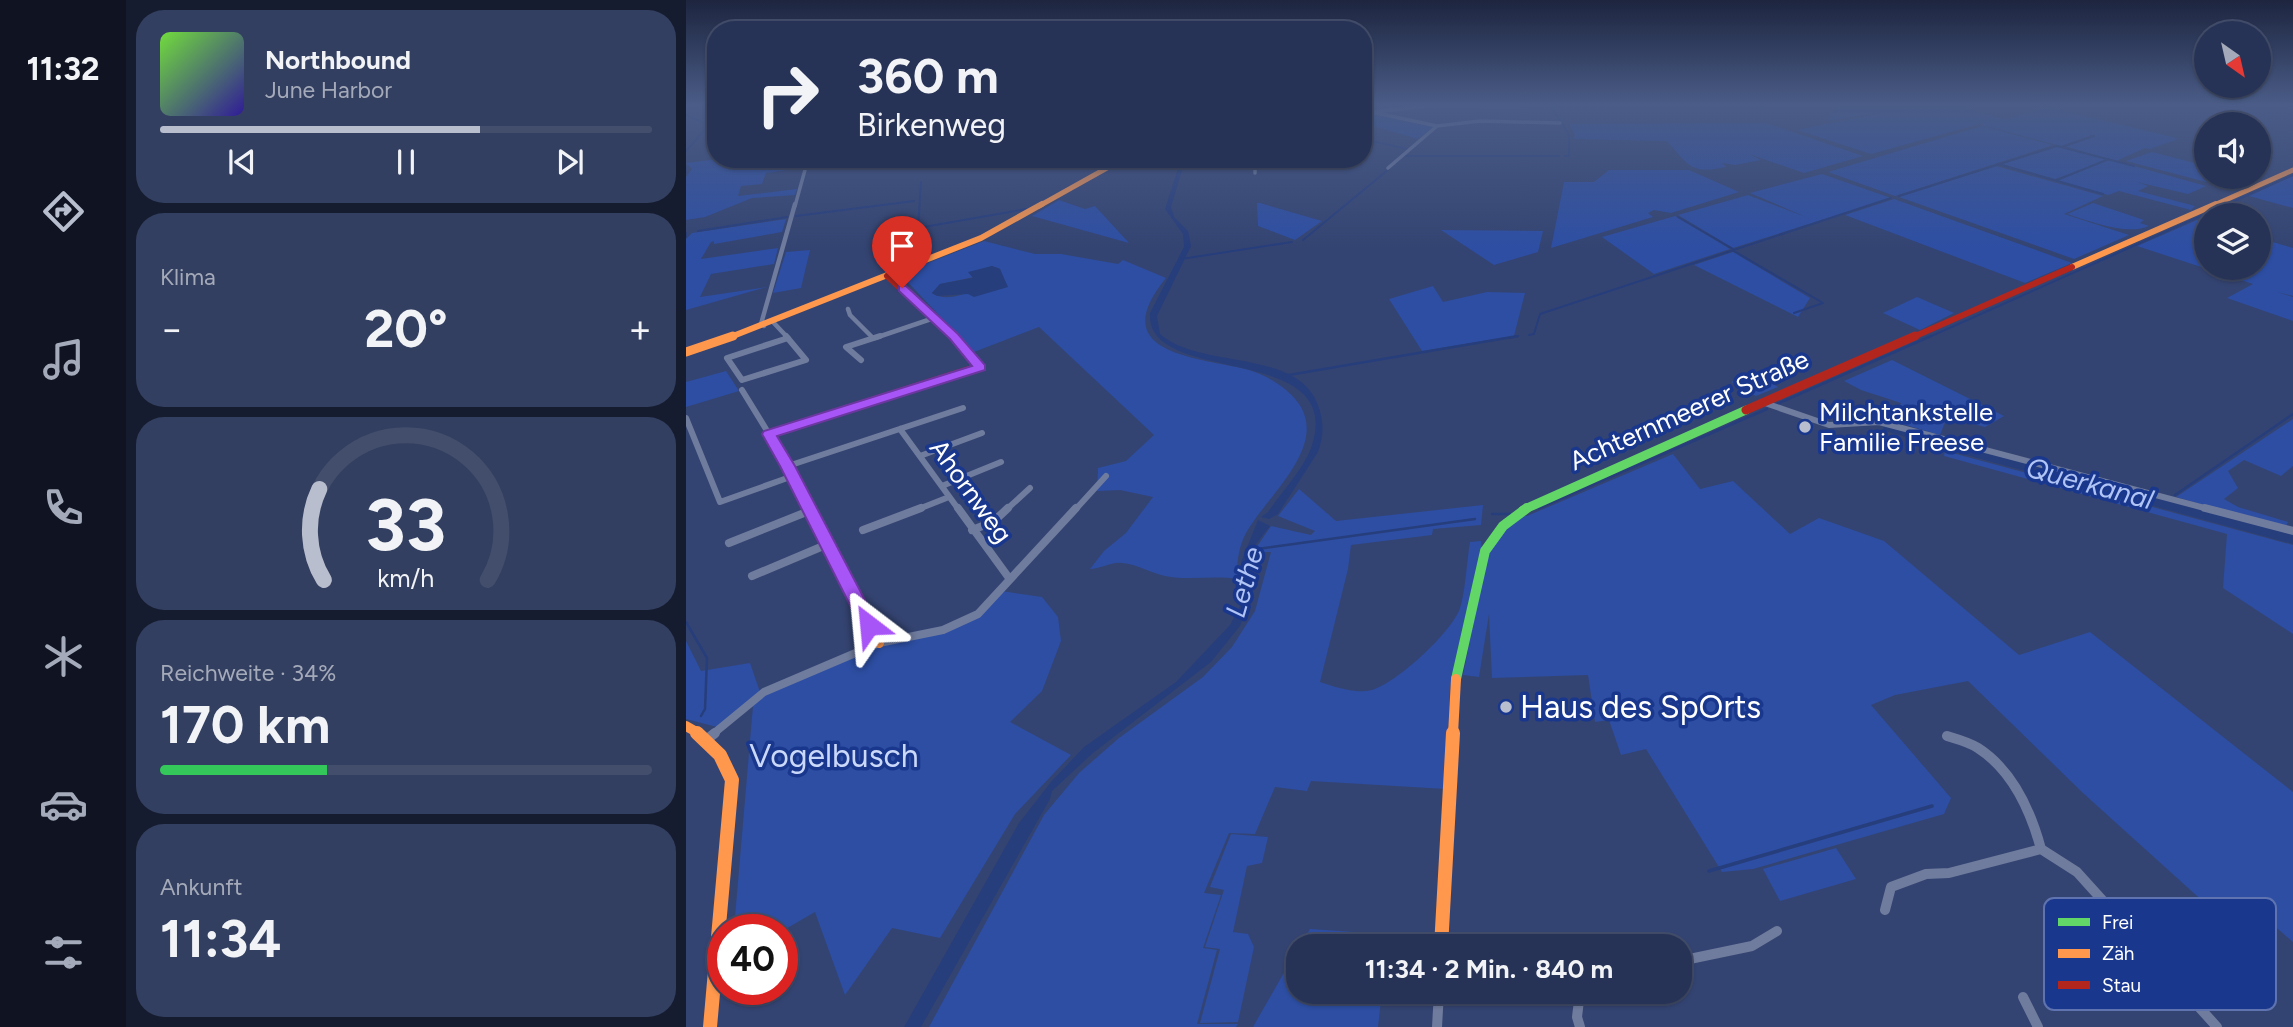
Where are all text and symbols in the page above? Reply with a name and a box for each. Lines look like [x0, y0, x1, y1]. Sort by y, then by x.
north arrow [2194, 21, 2272, 98]
map controls [2194, 21, 2271, 280]
text: Northbound [265, 44, 411, 76]
text: 360 m [857, 46, 999, 105]
icon: right [742, 49, 833, 140]
text: 11:32 [27, 50, 99, 88]
text: June Harbor [265, 76, 392, 104]
text: Birkenweg [857, 106, 1006, 144]
button: sound [2194, 112, 2271, 189]
icon: previous [223, 143, 261, 181]
icon: pause [387, 143, 425, 181]
icon: next [551, 143, 589, 181]
icon: directions [39, 187, 88, 236]
button: layers [2194, 203, 2271, 280]
pin [872, 216, 932, 288]
icon: arrive [883, 227, 921, 265]
text: Klima [160, 263, 216, 291]
text: 20° [364, 298, 448, 360]
text: − [160, 306, 184, 352]
text: + [628, 306, 652, 352]
icon: music [39, 335, 88, 384]
street label: Achternmeerer Straße [1564, 343, 1814, 477]
place label: Milchtankstelle Familie Freese [1819, 396, 1993, 458]
marker: Milchtankstelle Familie Freese [1797, 419, 1813, 435]
street label: Ahornweg [923, 433, 1019, 549]
water label: Querkanal [2023, 450, 2158, 516]
text: 33 [366, 481, 446, 568]
icon: phone [39, 483, 88, 532]
water label: Lethe [1218, 543, 1270, 621]
text: km/h [377, 562, 435, 592]
position arrow [832, 588, 906, 662]
icon: climate [39, 632, 88, 681]
text: Reichweite · 34% [160, 659, 336, 687]
place label: Haus des SpOrts [1520, 688, 1761, 726]
text: 170 km [160, 694, 330, 756]
marker: Haus des SpOrts [1498, 699, 1514, 715]
park label: Vogelbusch [749, 737, 919, 775]
icon: car [39, 780, 88, 829]
text: Ankunft [160, 873, 242, 901]
legend [2044, 898, 2276, 1010]
text: 11:34 [160, 908, 281, 970]
text: Frei [2102, 911, 2133, 934]
speed limit sign: 40 [707, 914, 798, 1005]
icon: filters [39, 928, 88, 977]
text: Zäh [2102, 942, 2134, 965]
text: 11:34 · 2 Min. · 840 m [1365, 953, 1613, 985]
text: Stau [2102, 974, 2141, 997]

